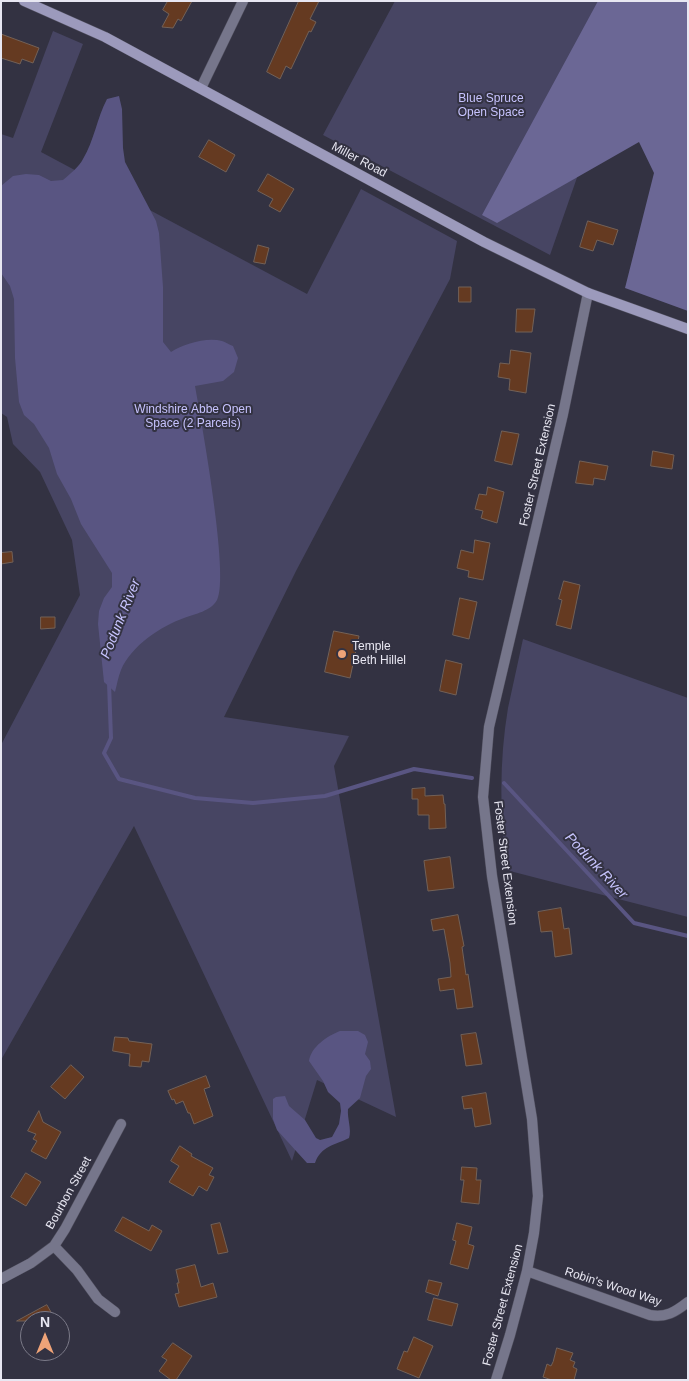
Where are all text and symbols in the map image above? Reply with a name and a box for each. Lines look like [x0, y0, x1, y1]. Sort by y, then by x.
park label: Blue Spruce Open Space [458, 92, 524, 120]
street label: Miller Road [329, 139, 389, 181]
street label: Foster Street Extension [517, 402, 559, 528]
park label: Windshire Abbe Open Space (2 Parcels) [134, 403, 252, 431]
water label: Podunk River [97, 577, 145, 661]
place label: Temple Beth Hillel [352, 640, 406, 668]
marker: Temple Beth Hillel [336, 648, 348, 660]
street label: Foster Street Extension [490, 800, 520, 926]
water label: Podunk River [561, 830, 631, 902]
street label: Bourbon Street [43, 1154, 95, 1232]
street label: Foster Street Extension [480, 1243, 526, 1367]
street label: Robin's Wood Way [563, 1265, 663, 1309]
north arrow [20, 1311, 70, 1361]
text: N [40, 1314, 50, 1330]

